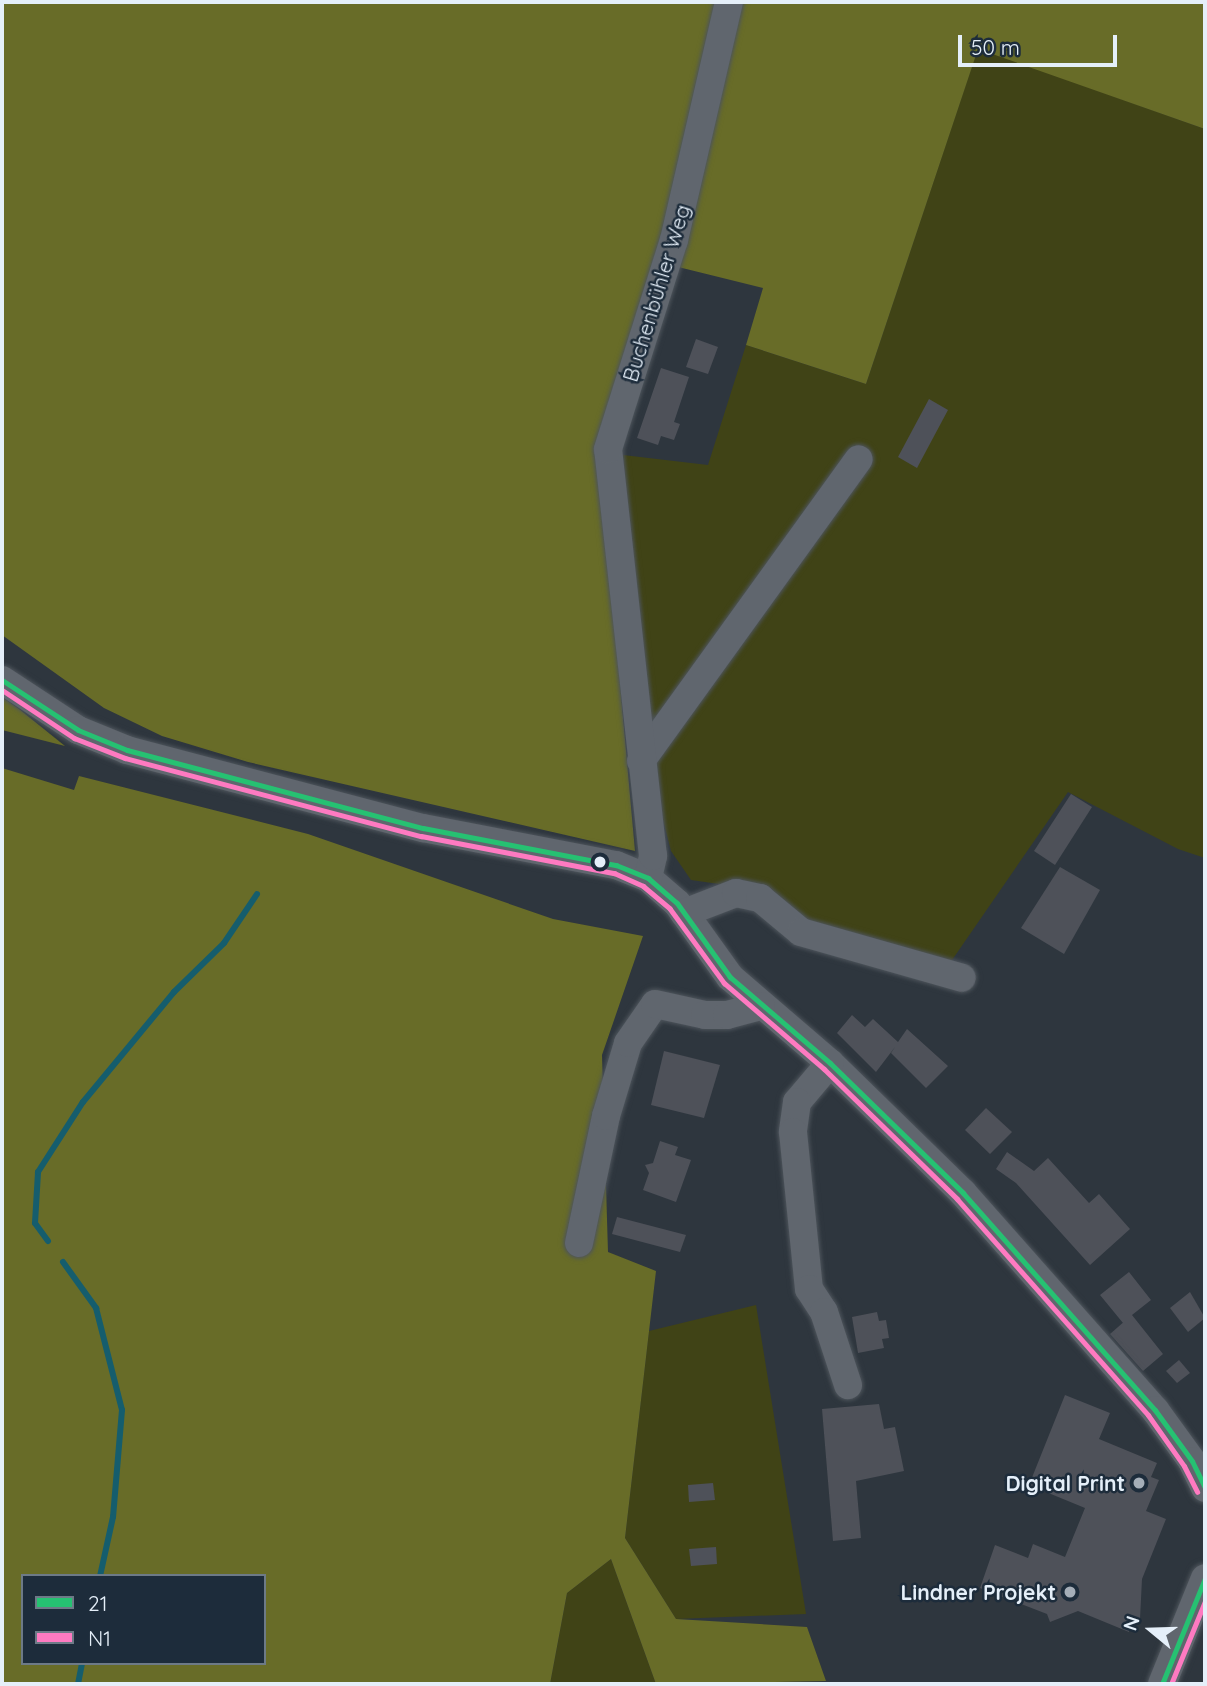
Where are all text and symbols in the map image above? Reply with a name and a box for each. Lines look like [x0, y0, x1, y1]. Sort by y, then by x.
scale bar [962, 21, 1121, 65]
text: 50 m [971, 34, 1020, 60]
street label: Buchenbühler Weg [617, 201, 695, 385]
unlabelled marker [593, 855, 607, 869]
place label: Digital Print [1006, 1470, 1125, 1496]
marker: Digital Print [1131, 1475, 1147, 1491]
legend [21, 1574, 266, 1665]
place label: Lindner Projekt [901, 1579, 1056, 1605]
marker: Lindner Projekt [1062, 1584, 1078, 1600]
text: 21 [88, 1590, 107, 1616]
north arrow [1116, 1595, 1186, 1665]
text: N [1118, 1613, 1145, 1634]
text: N1 [88, 1625, 111, 1651]

